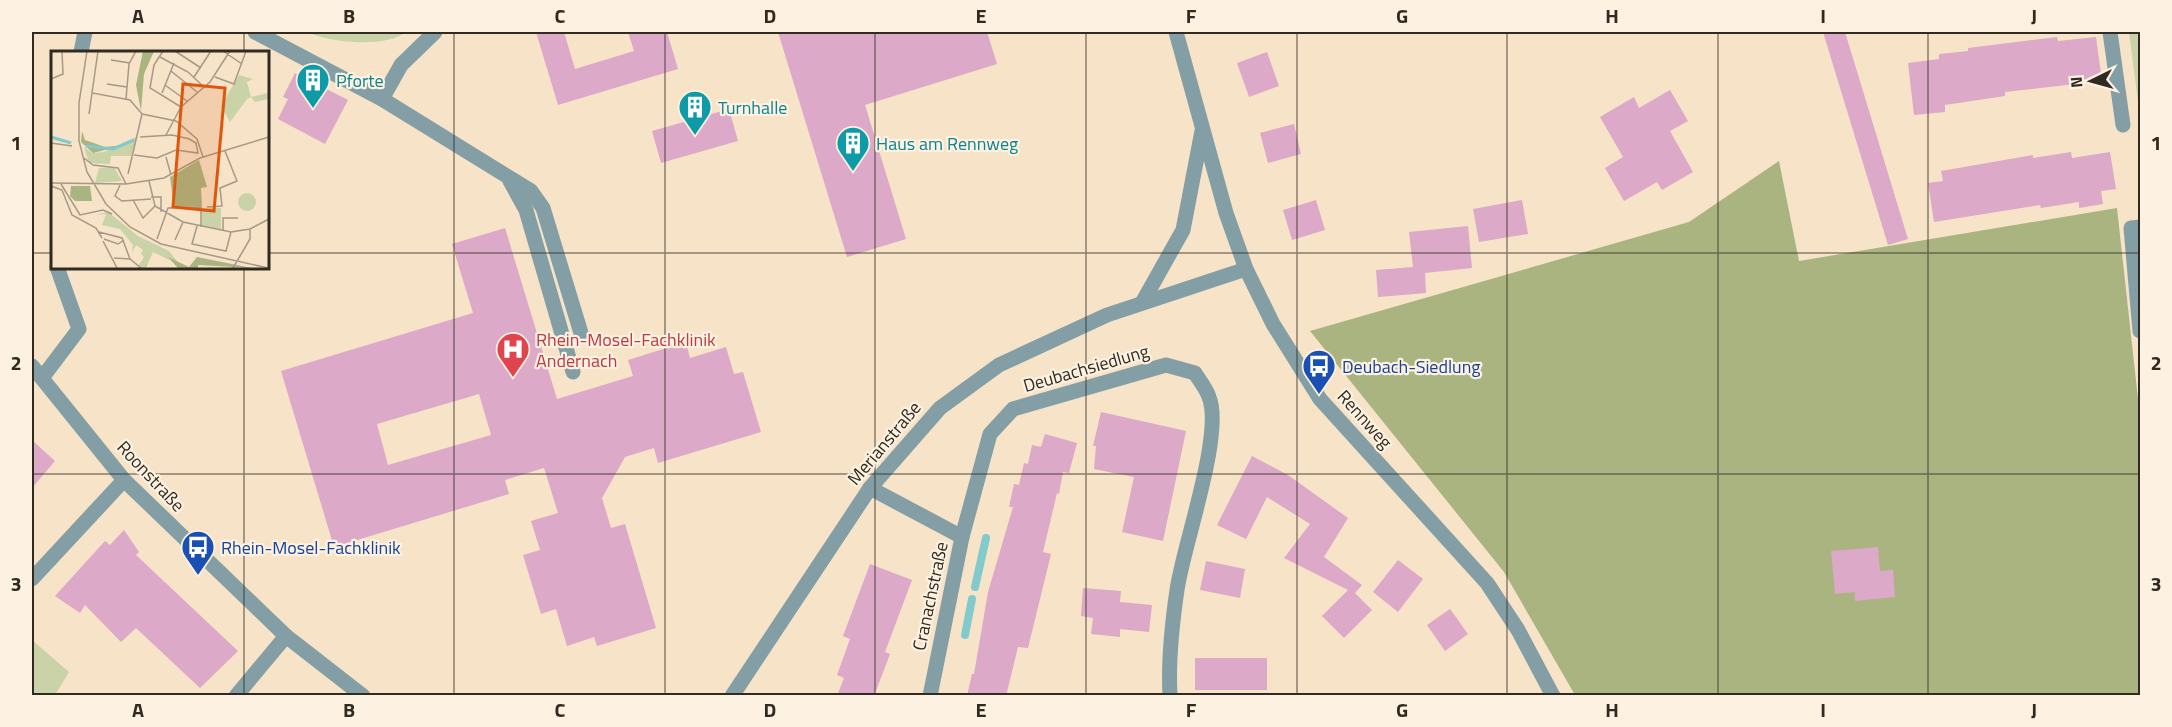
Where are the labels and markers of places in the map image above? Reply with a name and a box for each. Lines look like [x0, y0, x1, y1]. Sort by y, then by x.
building icon: Pforte [295, 62, 331, 109]
place label: Pforte [336, 67, 384, 94]
building icon: Turnhalle [677, 89, 713, 136]
place label: Turnhalle [718, 94, 787, 121]
building icon: Haus am Rennweg [835, 125, 871, 172]
place label: Haus am Rennweg [876, 130, 1018, 157]
place label: Rhein-Mosel-Fachklinik Andernach [536, 326, 716, 374]
hospital icon: Rhein-Mosel-Fachklinik Andernach [495, 331, 531, 378]
bus stop icon: Deubach-Siedlung [1301, 348, 1337, 395]
place label: Deubach-Siedlung [1342, 353, 1481, 380]
bus stop icon: Rhein-Mosel-Fachklinik [180, 529, 216, 576]
place label: Rhein-Mosel-Fachklinik [221, 534, 401, 561]

